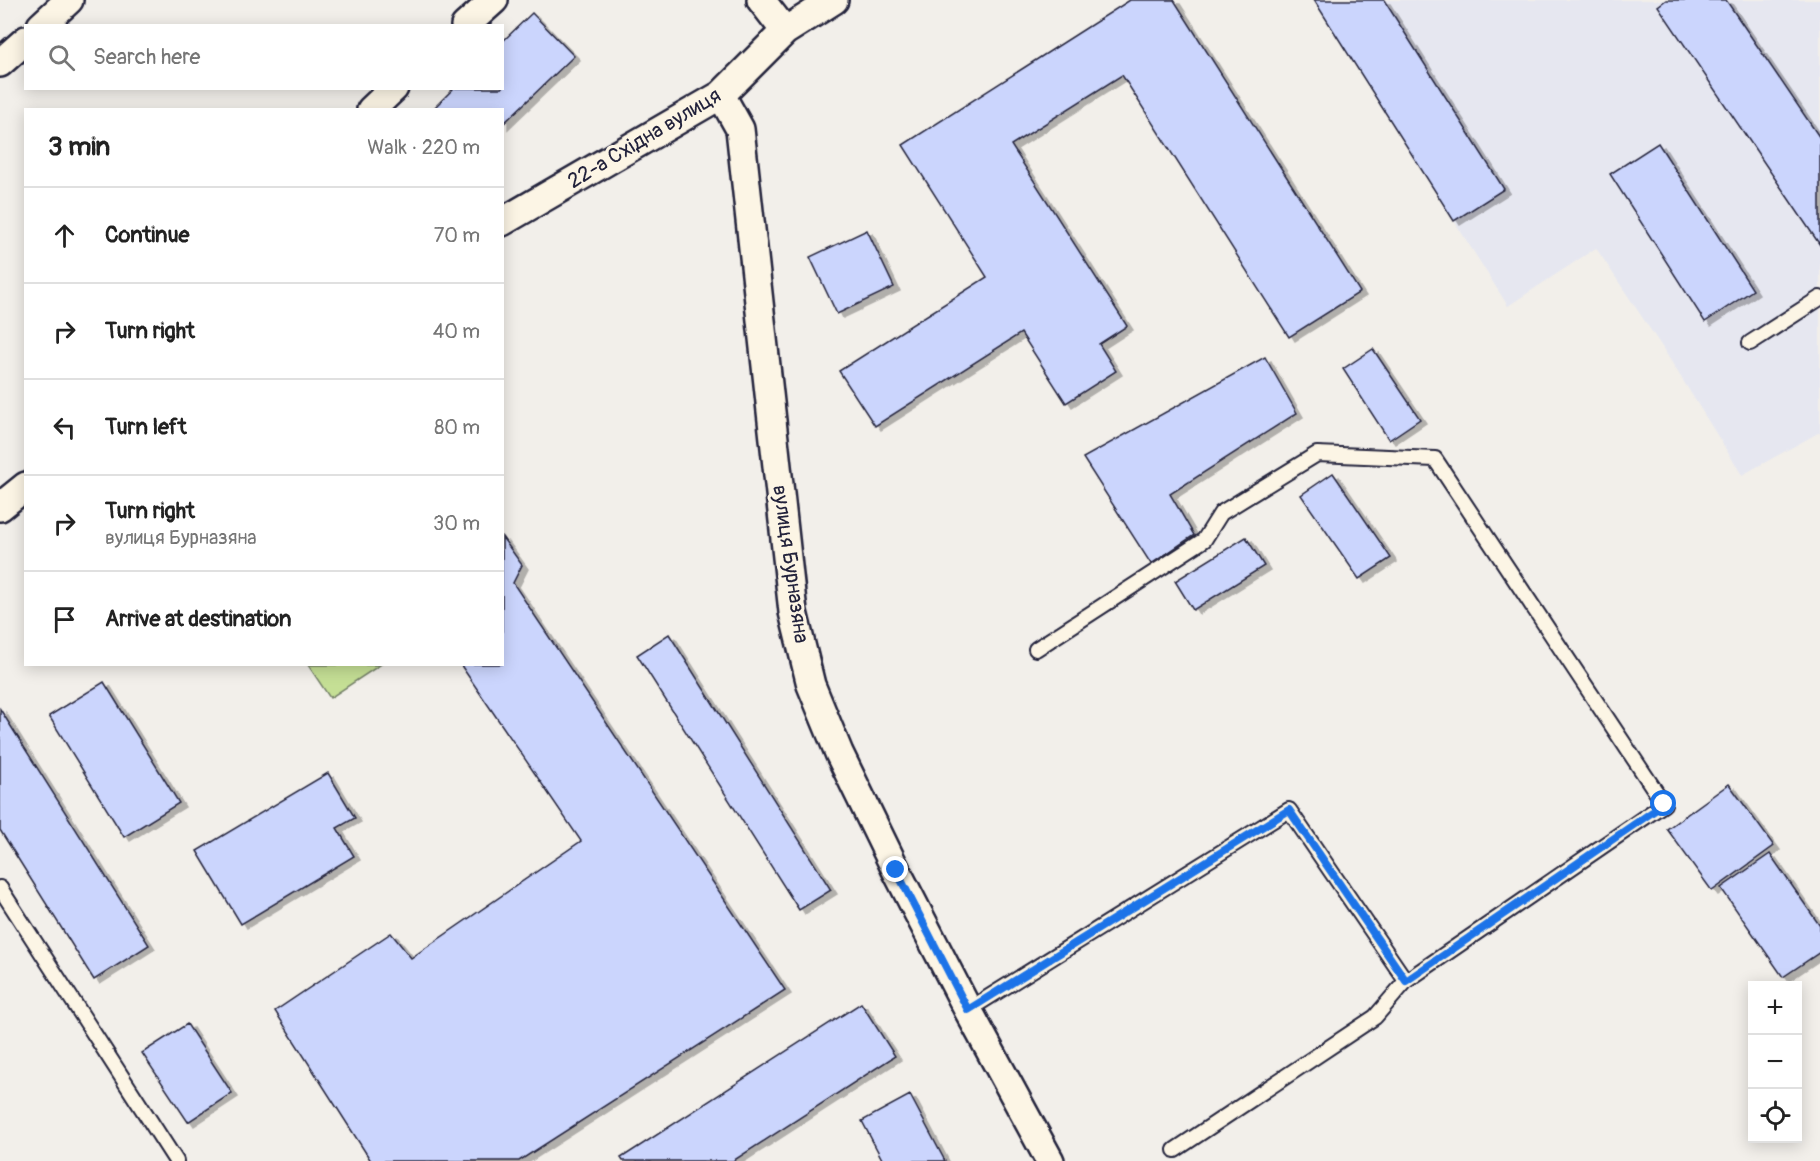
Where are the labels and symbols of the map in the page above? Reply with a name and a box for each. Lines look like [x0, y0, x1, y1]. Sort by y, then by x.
street label: 22-а Східна вулиця [563, 82, 726, 195]
street label: вулиця Бурназяна [766, 483, 815, 645]
route start [1650, 790, 1676, 816]
route end [882, 856, 908, 882]

